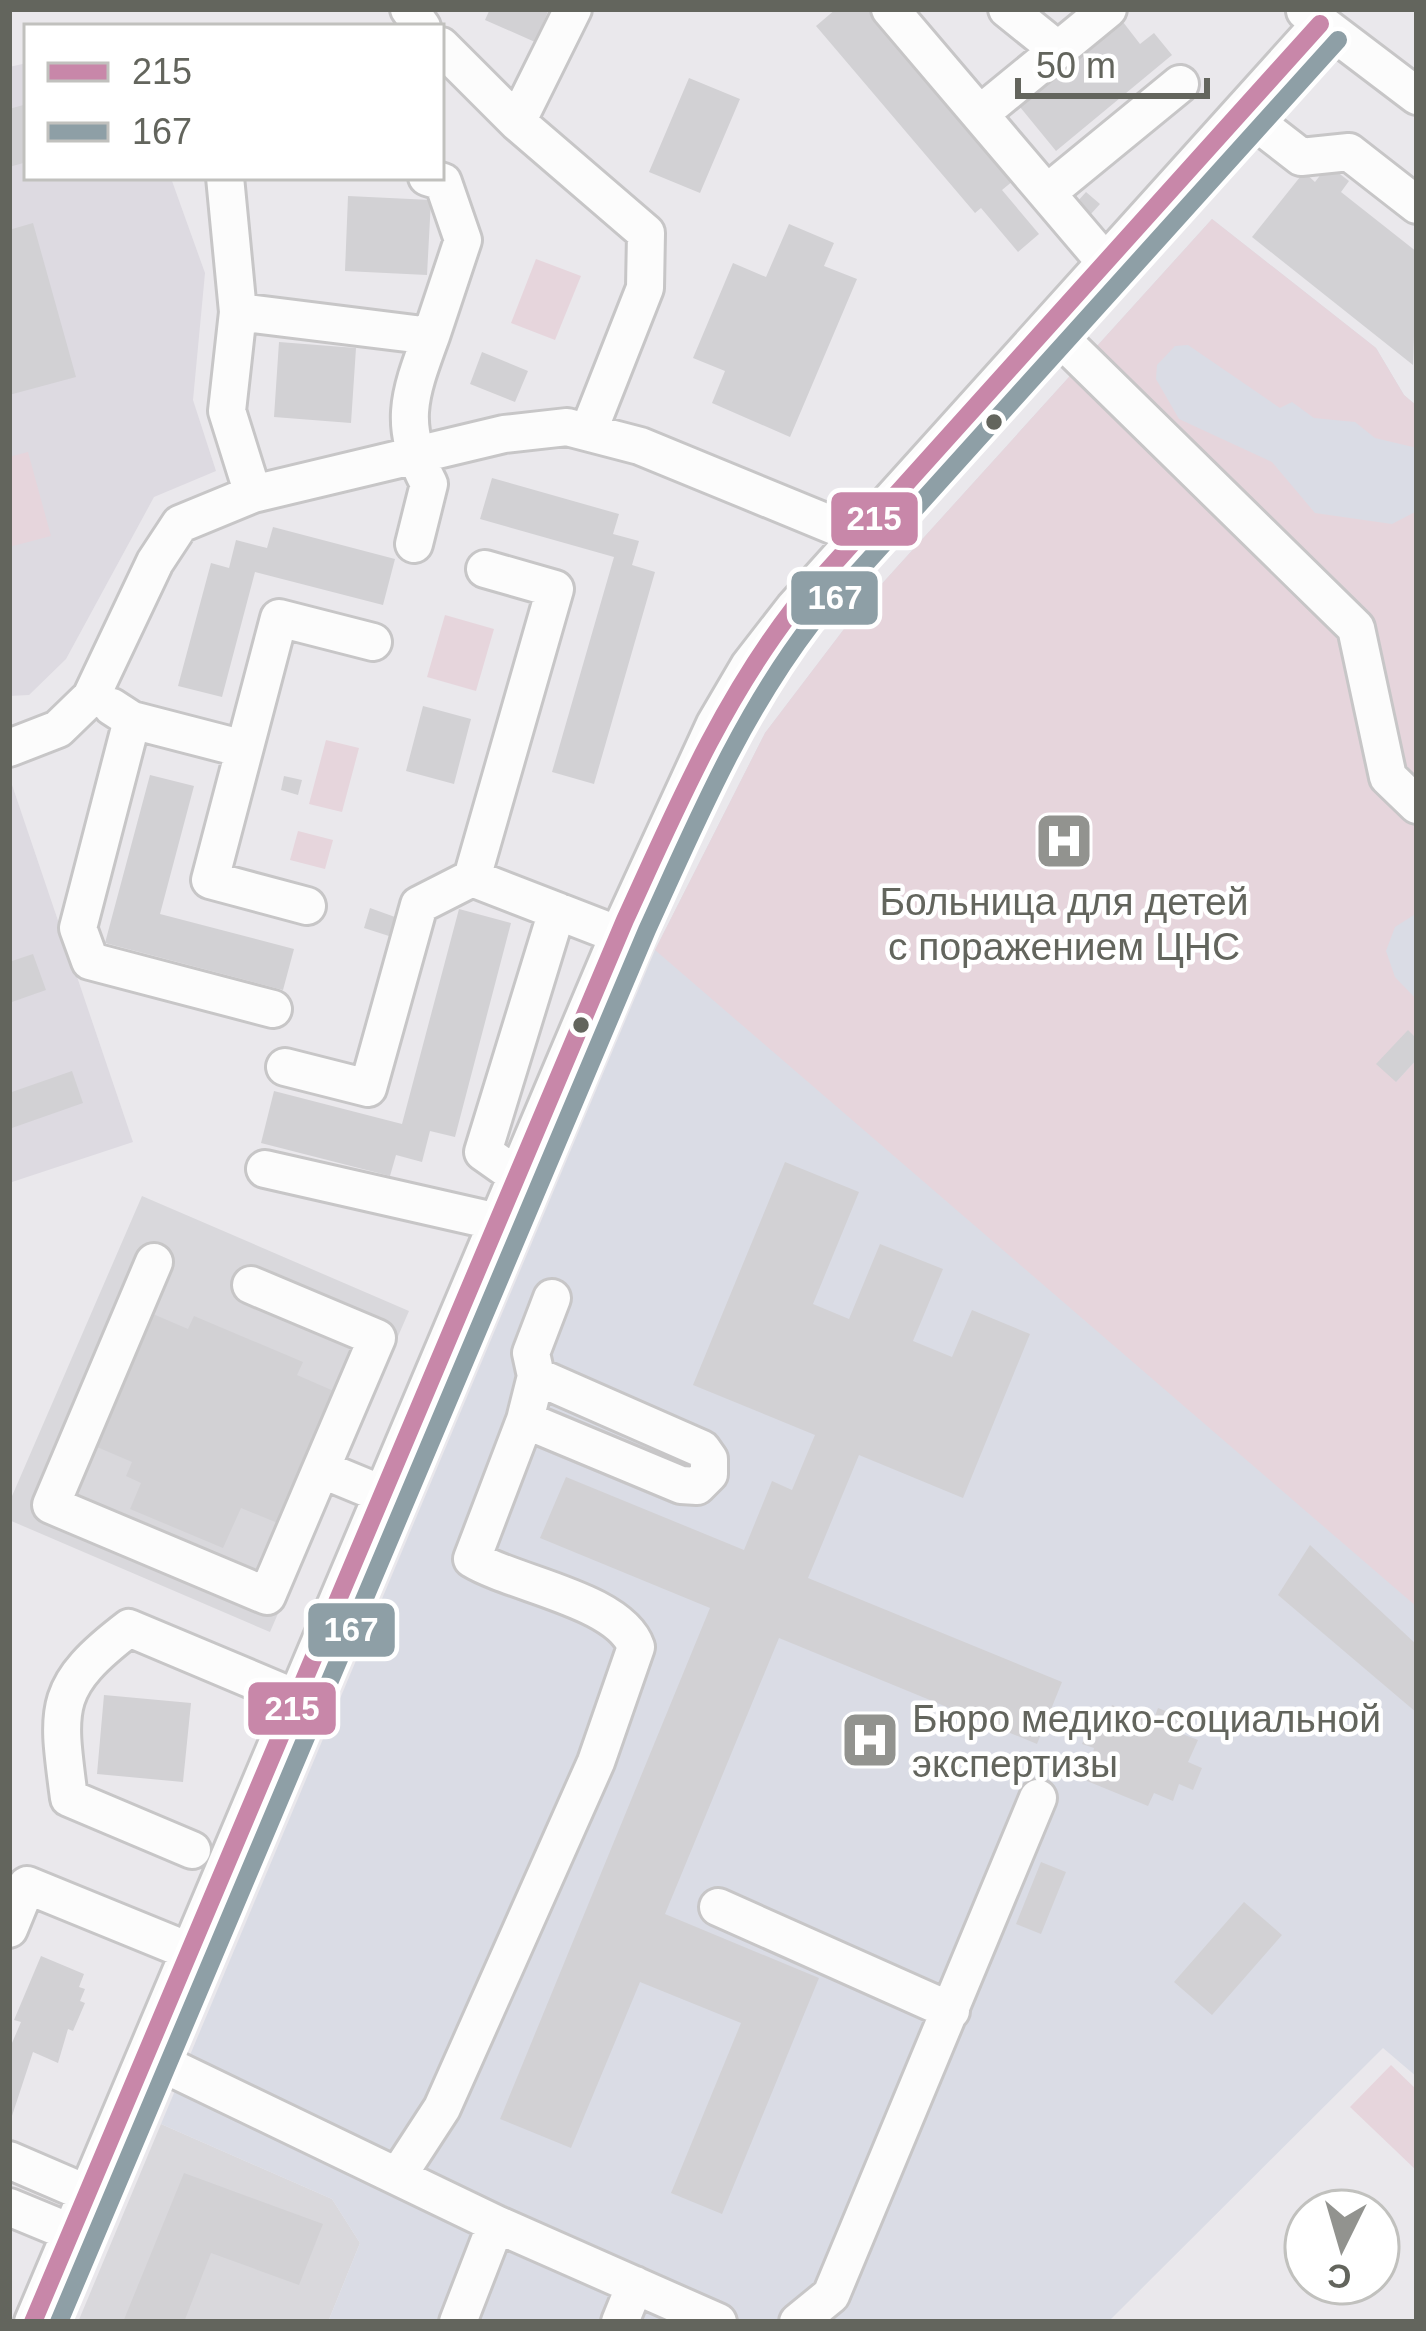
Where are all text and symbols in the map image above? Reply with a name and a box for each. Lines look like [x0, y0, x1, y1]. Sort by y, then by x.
legend [24, 24, 444, 180]
scale bar [1018, 24, 1207, 98]
text: 50 m [1036, 45, 1116, 86]
text: 215 [132, 51, 192, 92]
text: 167 [132, 111, 192, 152]
unlabelled marker [983, 411, 1005, 433]
line badge: 215 [829, 490, 920, 548]
text: 215 [846, 500, 902, 537]
line badge: 167 [789, 569, 880, 627]
text: 167 [807, 579, 863, 616]
hospital icon: Больница для детей с поражением ЦНС [1033, 810, 1095, 872]
place label: Больница для детей с поражением ЦНС [879, 880, 1249, 968]
unlabelled marker [570, 1014, 592, 1036]
line badge: 167 [306, 1601, 397, 1659]
text: 167 [323, 1611, 379, 1648]
line badge: 215 [246, 1680, 338, 1737]
text: 215 [264, 1690, 320, 1727]
place label: Бюро медико-социальной экспертизы [912, 1697, 1381, 1785]
hospital icon: Бюро медико-социальной экспертизы [839, 1709, 901, 1771]
north arrow [1282, 2187, 1402, 2307]
text: С [1326, 2257, 1353, 2296]

